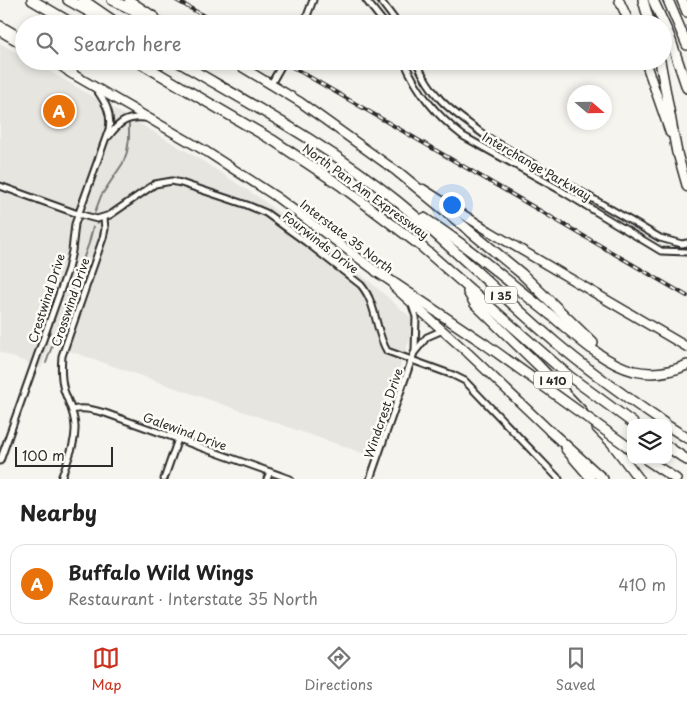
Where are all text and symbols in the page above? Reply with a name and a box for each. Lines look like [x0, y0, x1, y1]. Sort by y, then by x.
search box [15, 15, 672, 70]
icon: search [33, 29, 61, 57]
text: Search here [73, 29, 182, 57]
north arrow [567, 85, 612, 130]
pin: A [43, 92, 75, 130]
street label: Interchange Parkway [479, 127, 595, 205]
street label: North Pan Am Expressway [299, 139, 433, 243]
your location [439, 192, 465, 218]
street label: Interstate 35 North [297, 195, 397, 277]
street label: Fourwinds Drive [279, 206, 363, 278]
street label: Crestwind Drive [23, 251, 69, 345]
street label: Crosswind Drive [46, 255, 94, 349]
road number: I 35 [485, 286, 517, 304]
street label: Windcrest Drive [359, 366, 407, 460]
road number: I 410 [534, 372, 572, 388]
street label: Galewind Drive [141, 407, 229, 455]
map controls [627, 419, 672, 464]
button: layers [627, 419, 672, 464]
scale bar [15, 444, 112, 467]
text: 100 m [22, 445, 65, 466]
text: Nearby [20, 496, 97, 528]
text: Buffalo Wild Wings [68, 558, 254, 586]
text: A [31, 572, 43, 596]
text: 410 m [618, 572, 666, 596]
text: Restaurant · Interstate 35 North [68, 586, 318, 610]
tab: Map [92, 644, 121, 695]
tab: Directions [305, 644, 373, 695]
tab: Saved [556, 644, 595, 695]

